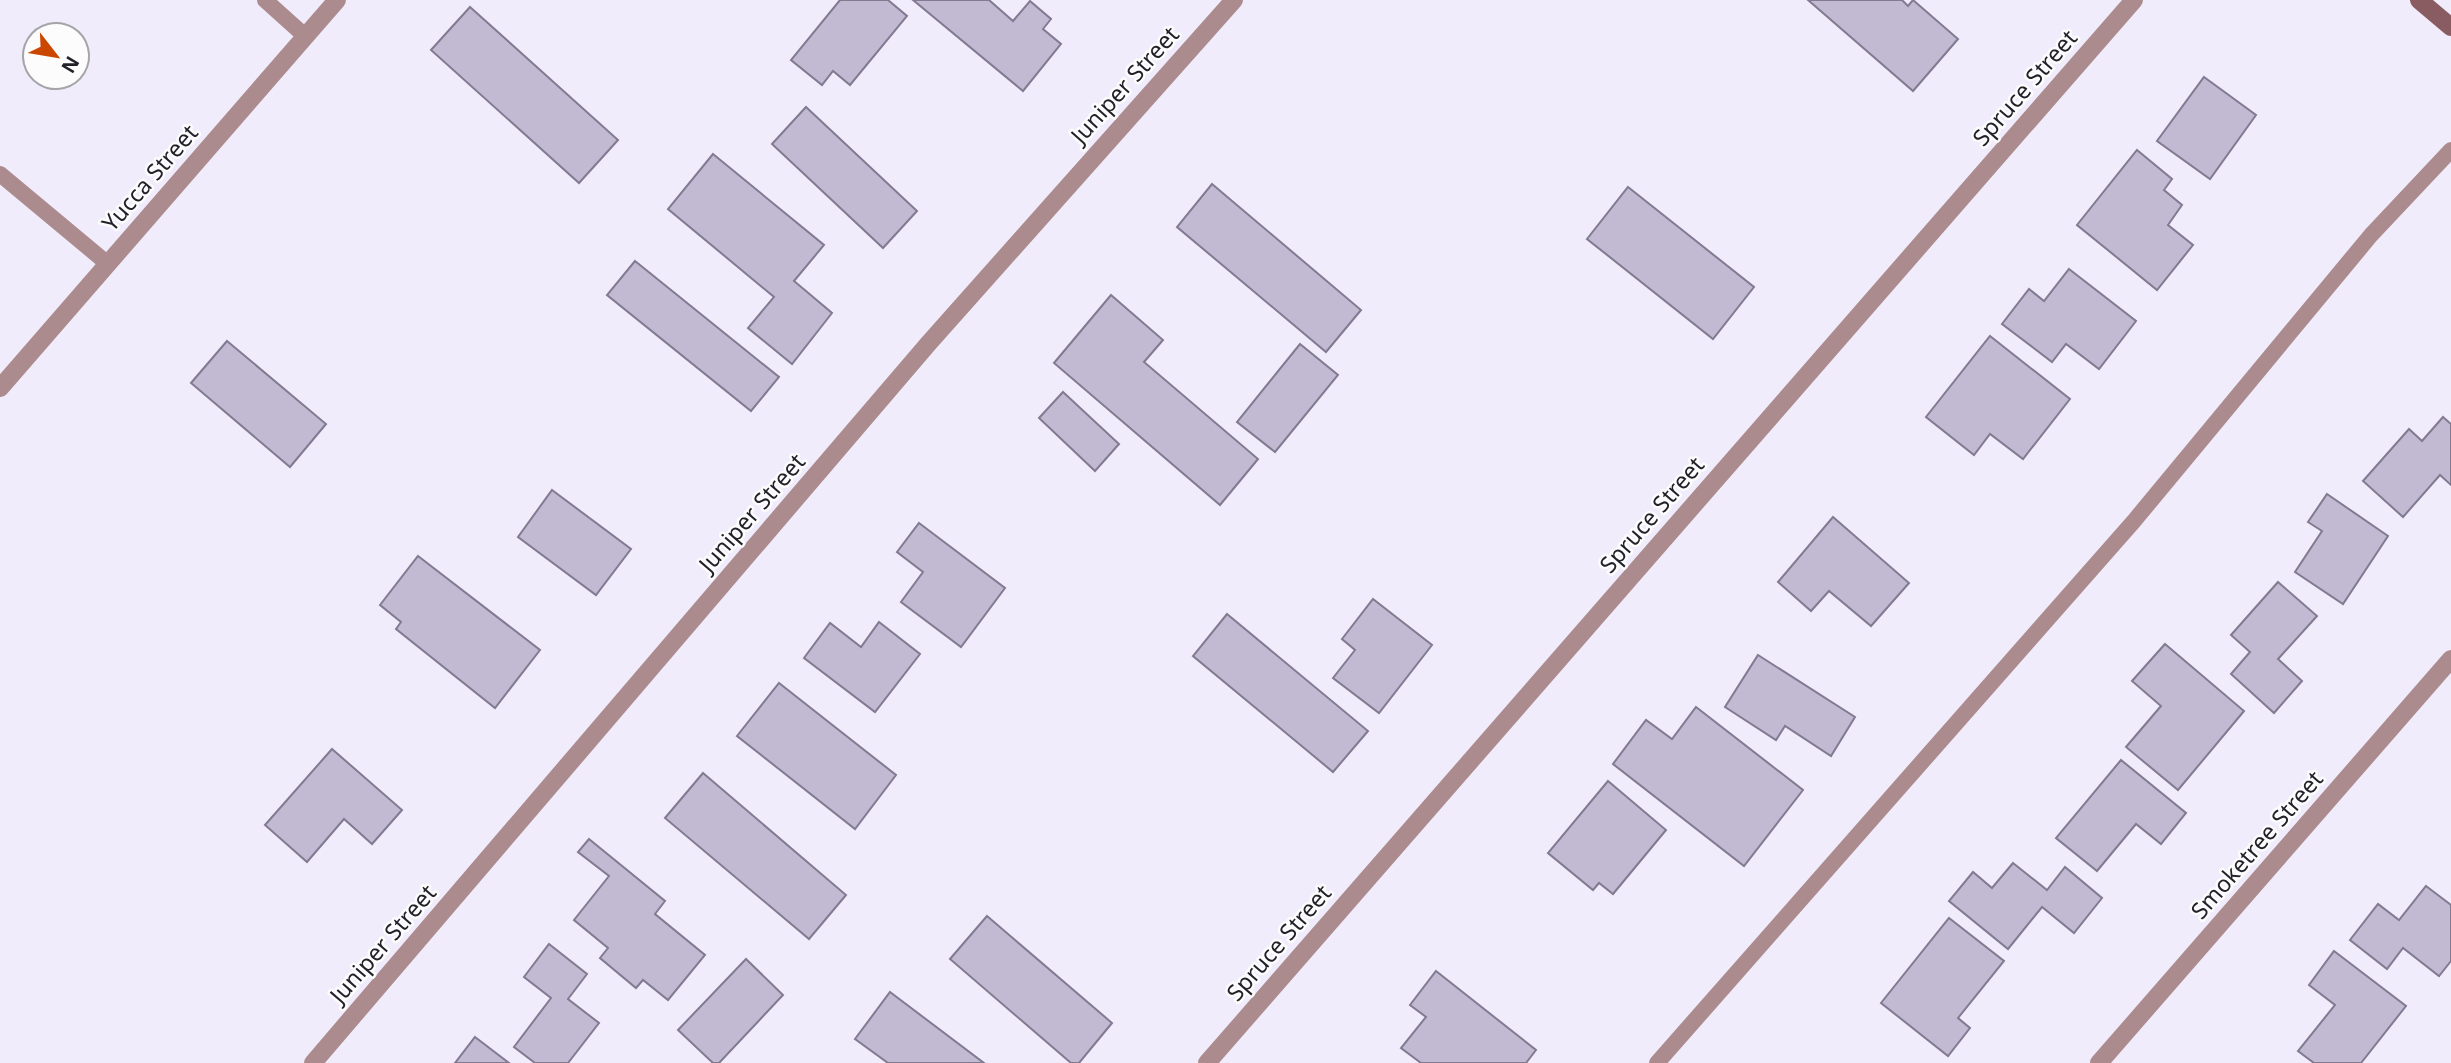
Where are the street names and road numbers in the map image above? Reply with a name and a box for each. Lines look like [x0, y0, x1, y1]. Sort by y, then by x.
street label: Juniper Street [1062, 19, 1185, 151]
street label: Spruce Street [1965, 22, 2084, 152]
street label: Yucca Street [94, 117, 205, 238]
street label: Juniper Street [689, 446, 812, 580]
street label: Spruce Street [1592, 449, 1711, 579]
street label: Smoketree Street [2183, 763, 2330, 925]
street label: Juniper Street [320, 877, 443, 1011]
street label: Spruce Street [1219, 877, 1338, 1007]

